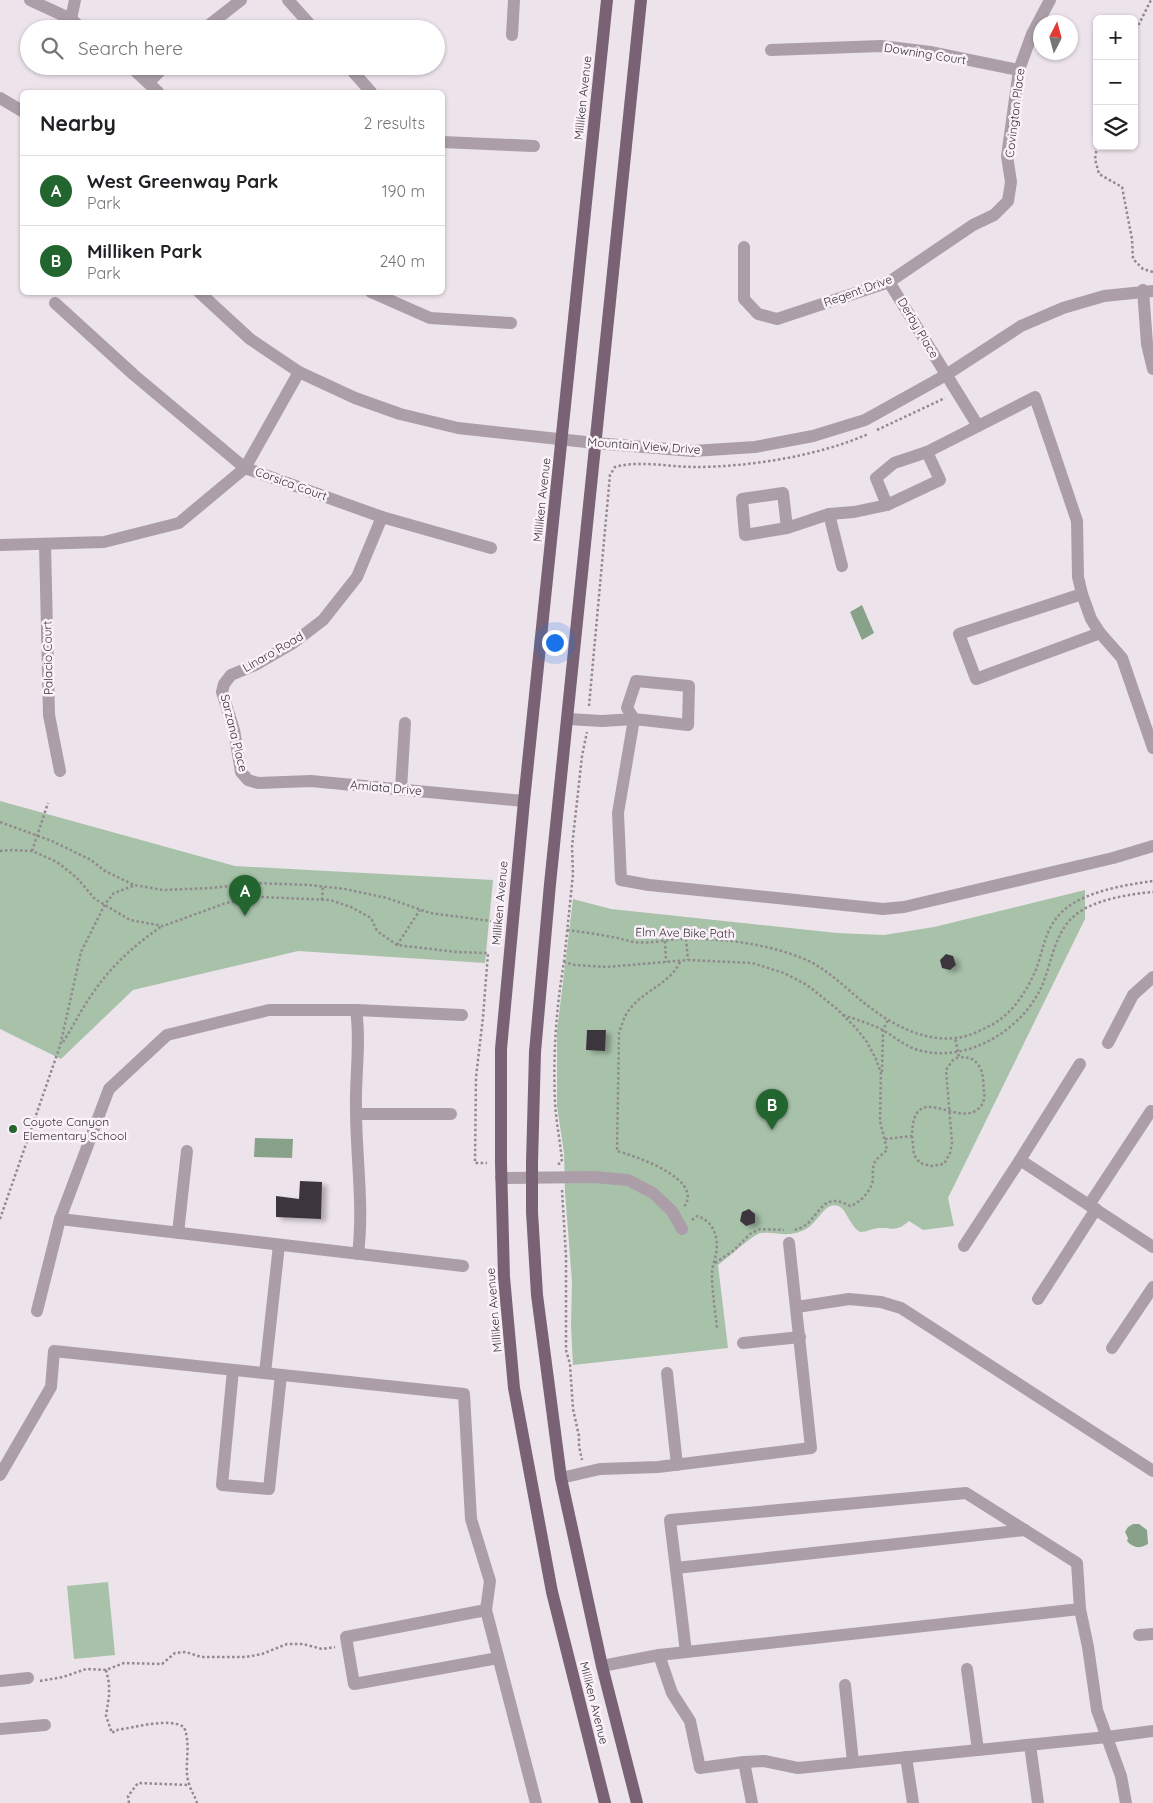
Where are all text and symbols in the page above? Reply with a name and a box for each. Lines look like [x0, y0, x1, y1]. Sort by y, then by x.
north arrow [1033, 15, 1078, 60]
map controls [1093, 15, 1138, 150]
button: + [1093, 15, 1138, 60]
search box [20, 20, 445, 75]
icon: search [38, 34, 66, 62]
text: Search here [78, 36, 183, 60]
street label: Downing Court [883, 40, 967, 67]
street label: Milliken Avenue [571, 55, 594, 141]
button: − [1093, 60, 1138, 105]
street label: Covington Place [1002, 67, 1027, 159]
button: layers [1093, 105, 1138, 150]
text: Nearby [40, 110, 116, 136]
text: 2 results [363, 113, 425, 133]
text: West Greenway Park [87, 169, 278, 193]
text: A [51, 181, 61, 201]
text: 190 m [382, 181, 425, 201]
text: Park [87, 193, 121, 213]
text: Milliken Park [87, 239, 202, 263]
text: B [51, 251, 61, 271]
text: 240 m [379, 251, 425, 271]
text: Park [87, 263, 121, 283]
street label: Regent Drive [821, 271, 894, 310]
street label: Derby Place [895, 295, 942, 361]
street label: Mountain View Drive [587, 434, 701, 457]
street label: Milliken Avenue [530, 457, 553, 543]
street label: Corsica Court [253, 464, 329, 503]
street label: Palacio Court [39, 621, 56, 695]
street label: Linaro Road [240, 628, 306, 675]
your location [542, 630, 568, 656]
street label: Sarzana Place [218, 693, 251, 773]
street label: Amiata Drive [349, 777, 423, 798]
street label: Milliken Avenue [488, 860, 511, 946]
pin: A [229, 875, 261, 916]
street label: Elm Ave Bike Path [635, 924, 735, 941]
pin: B [756, 1089, 788, 1130]
place label: Coyote Canyon Elementary School [23, 1114, 127, 1143]
marker: Coyote Canyon Elementary School [7, 1123, 19, 1135]
street label: Milliken Avenue [482, 1267, 505, 1353]
street label: Milliken Avenue [577, 1660, 612, 1746]

